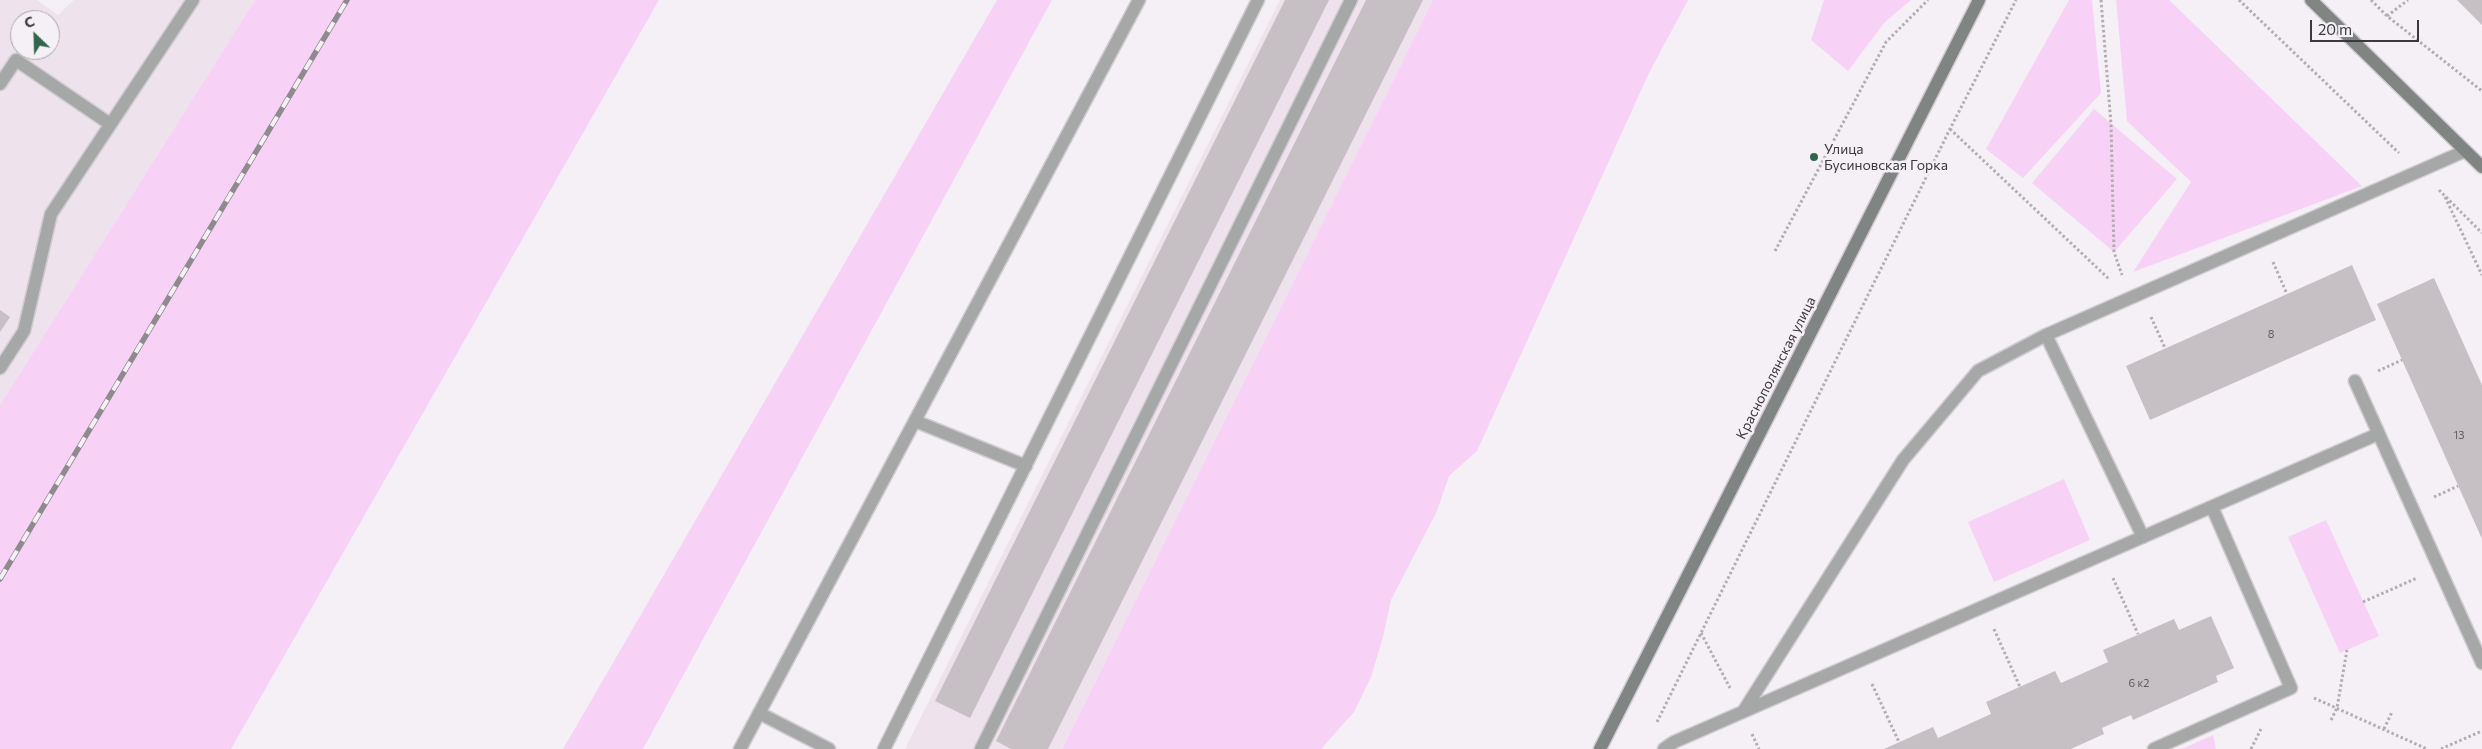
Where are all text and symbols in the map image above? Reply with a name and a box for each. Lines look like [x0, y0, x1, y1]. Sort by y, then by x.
north arrow [10, 10, 60, 60]
scale bar [2312, 10, 2421, 42]
text: С [21, 12, 37, 31]
text: 20 m [2318, 20, 2352, 38]
place label: Улица Бусиновская Горка [1824, 141, 1948, 174]
marker: Улица Бусиновская Горка [1808, 151, 1820, 163]
street label: Краснополянская улица [1733, 294, 1819, 442]
house number: 8 [2268, 327, 2274, 341]
house number: 13 [2454, 428, 2464, 442]
house number: 6 к2 [2129, 676, 2149, 690]

